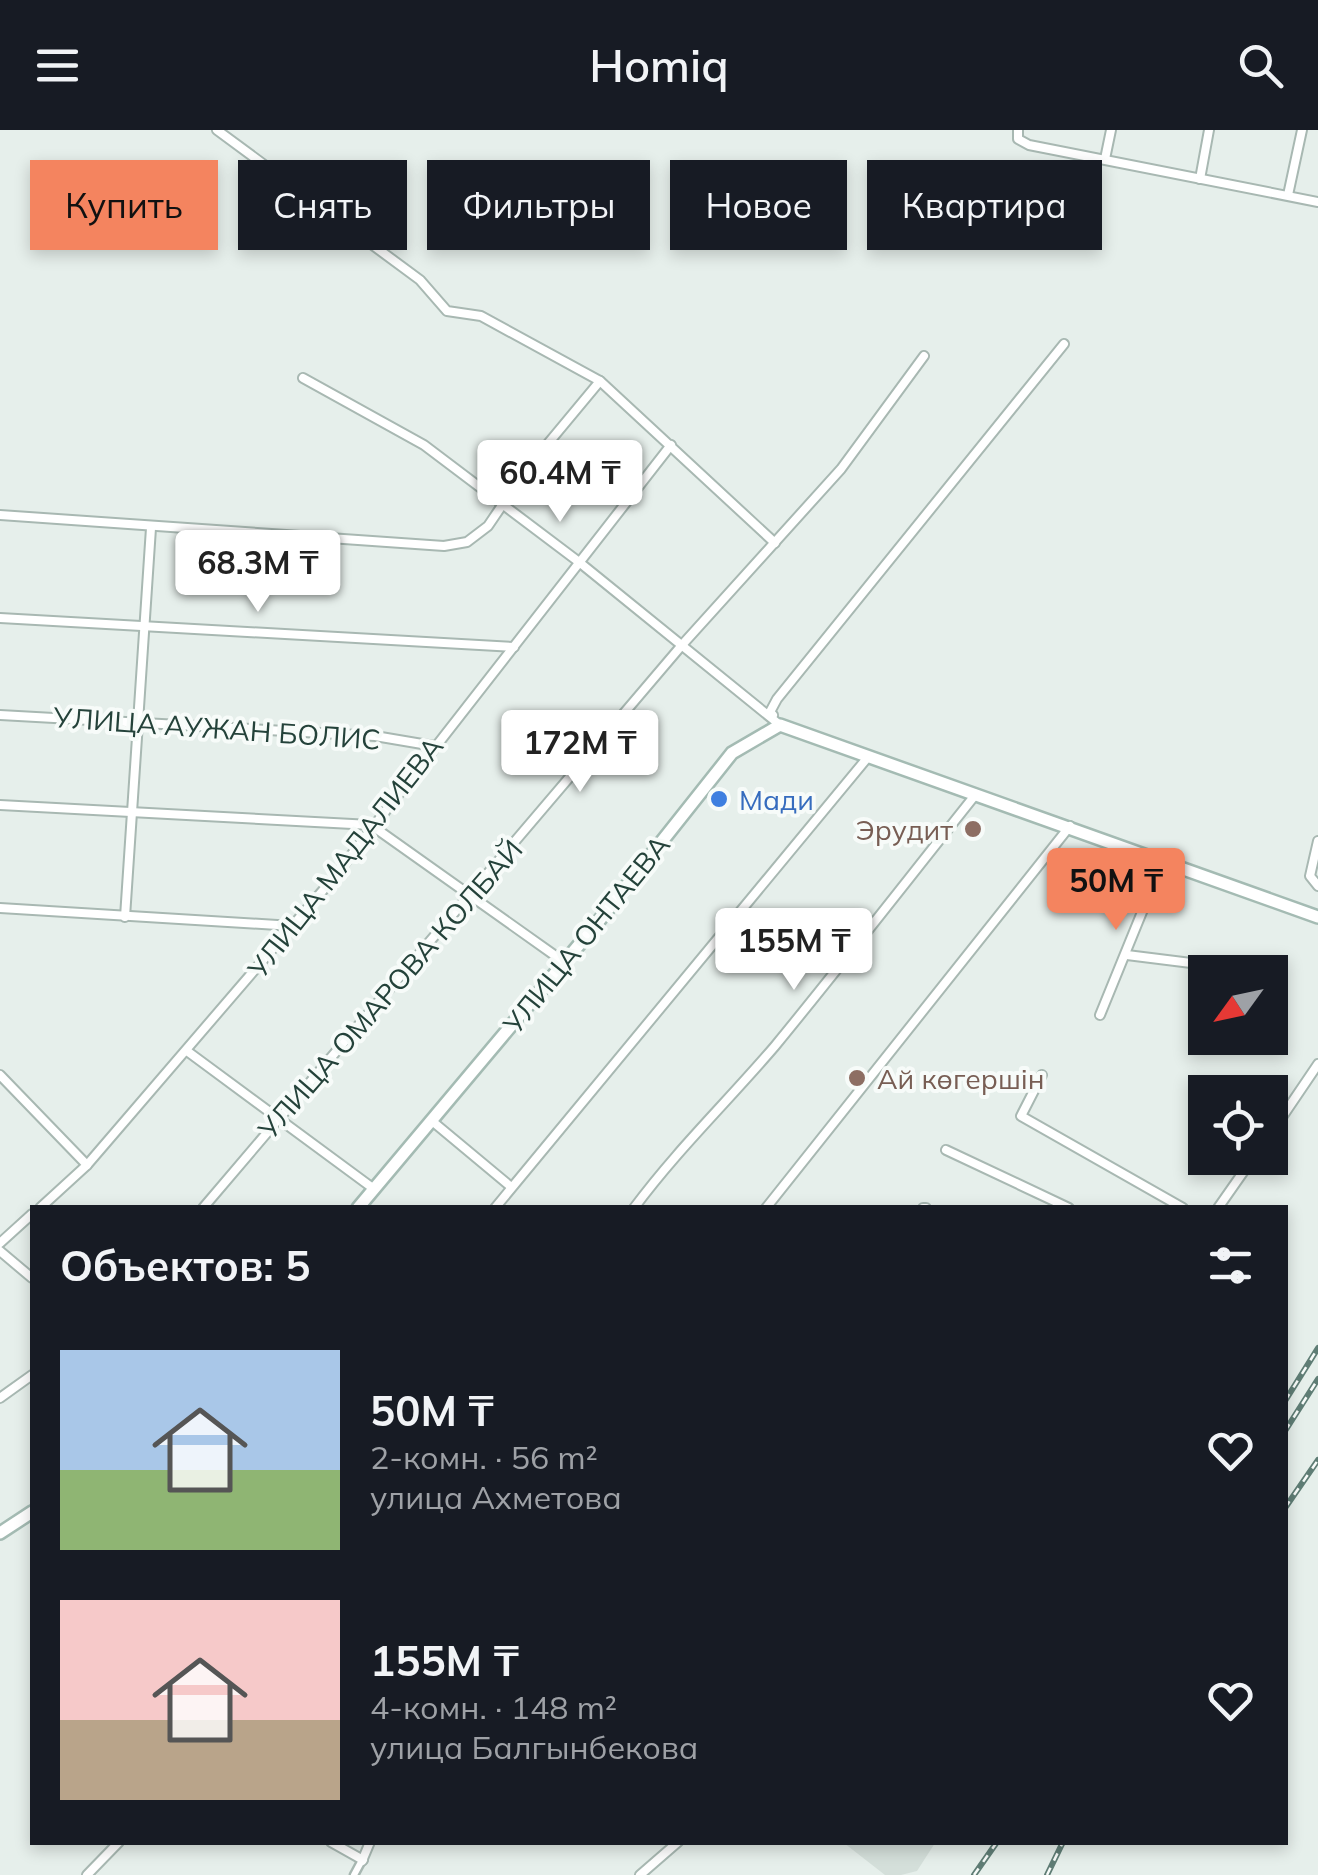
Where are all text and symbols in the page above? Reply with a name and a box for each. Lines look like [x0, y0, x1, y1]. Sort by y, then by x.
text: Homiq [589, 37, 729, 93]
icon: menu [30, 38, 85, 93]
icon: search [1233, 38, 1288, 93]
chip: Купить [30, 160, 218, 250]
chip: Снять [238, 160, 407, 250]
chip: Фильтры [427, 160, 650, 250]
chip: Новое [670, 160, 847, 250]
chip: Квартира [867, 160, 1102, 250]
pin: 60.4M ₸ [468, 440, 652, 525]
text: 60.4M ₸ [499, 452, 621, 492]
pin: 68.3M ₸ [166, 530, 350, 615]
text: 68.3M ₸ [197, 542, 319, 582]
street label: УЛИЦА АУЖАН БОЛИС [51, 699, 382, 757]
pin: 172M ₸ [499, 710, 661, 795]
text: 172M ₸ [523, 722, 637, 762]
street label: УЛИЦА МАДАЛИЕВА [239, 729, 450, 986]
place label: Мади [739, 782, 814, 817]
marker: Мади [708, 788, 730, 810]
place label: Эрудит [856, 812, 953, 847]
marker: Эрудит [962, 818, 984, 840]
street label: УЛИЦА ОНТАЕВА [495, 827, 677, 1041]
street label: УЛИЦА ОМАРОВА КОЛБАЙ [250, 832, 530, 1147]
pin: 50M ₸ [1046, 848, 1186, 933]
text: 50M ₸ [1069, 860, 1163, 900]
pin: 155M ₸ [713, 908, 875, 993]
text: 155M ₸ [737, 920, 851, 960]
north arrow [1188, 955, 1288, 1055]
map controls [1188, 955, 1288, 1175]
place label: Ай көгершін [877, 1061, 1045, 1096]
marker: Ай көгершін [846, 1067, 868, 1089]
button: locate [1188, 1075, 1288, 1175]
icon: filters [1203, 1238, 1258, 1293]
text: Объектов: 5 [60, 1239, 310, 1292]
text: 50M ₸ [370, 1384, 494, 1437]
icon: home [140, 1390, 260, 1510]
icon: heart [1203, 1423, 1258, 1478]
text: 2-комн. · 56 m² [370, 1437, 598, 1477]
text: улица Ахметова [370, 1477, 622, 1517]
text: 155M ₸ [370, 1634, 519, 1687]
icon: home [140, 1640, 260, 1760]
icon: heart [1203, 1673, 1258, 1728]
text: 4-комн. · 148 m² [370, 1687, 617, 1727]
text: улица Балгынбекова [370, 1727, 698, 1767]

